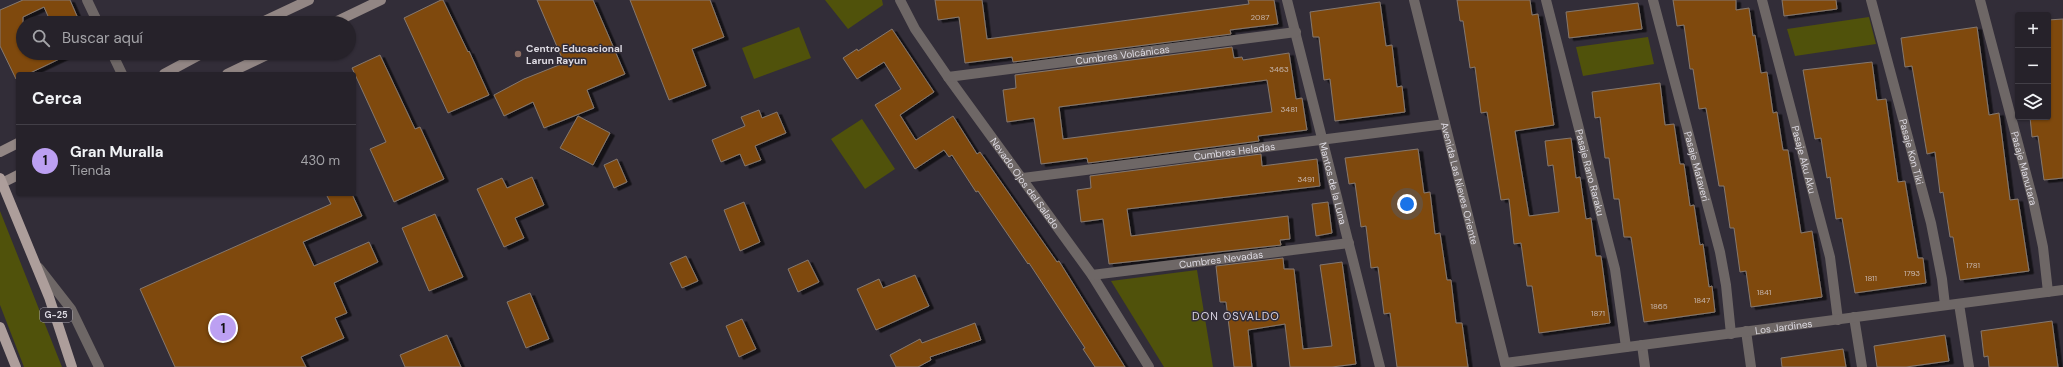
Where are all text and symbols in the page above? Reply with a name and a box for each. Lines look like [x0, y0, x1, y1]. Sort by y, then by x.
house number: 2087 [1251, 12, 1269, 22]
map controls [2015, 12, 2051, 120]
button: + [2015, 12, 2051, 48]
search box [16, 16, 356, 60]
icon: search [30, 27, 52, 49]
text: Buscar aquí [62, 28, 143, 48]
place label: Centro Educacional Larun Rayun [526, 42, 623, 67]
street label: Cumbres Volcánicas [1075, 42, 1170, 67]
button: − [2015, 48, 2051, 84]
marker: Centro Educacional Larun Rayun [513, 49, 523, 59]
house number: 3463 [1269, 64, 1289, 74]
button: layers [2015, 84, 2051, 120]
text: Cerca [32, 87, 82, 109]
house number: 3481 [1281, 104, 1297, 114]
street label: Pasaje Kon Tiki [1896, 117, 1926, 186]
street label: Avenida Las Nieves Oriente [1438, 121, 1481, 246]
street label: Pasaje Aku Aku [1789, 124, 1819, 195]
street label: Pasaje Rano Raraku [1572, 128, 1607, 218]
street label: Pasaje Mataveri [1681, 130, 1712, 203]
street label: Pasaje Manutara [2008, 130, 2040, 207]
street label: Nevado Ojos del Salado [987, 135, 1062, 232]
street label: Cumbres Heladas [1193, 140, 1276, 163]
street label: Mantos de la Luna [1316, 141, 1350, 226]
text: Gran Muralla [70, 142, 164, 162]
text: 1 [43, 152, 47, 169]
text: 430 m [300, 152, 340, 169]
text: Tienda [70, 162, 110, 179]
house number: 3491 [1298, 174, 1314, 184]
your location [1397, 194, 1417, 214]
street label: Cumbres Nevadas [1178, 248, 1264, 271]
house number: 1781 [1966, 260, 1980, 270]
house number: 1793 [1904, 268, 1920, 278]
house number: 1811 [1865, 273, 1877, 283]
house number: 1841 [1757, 287, 1771, 297]
house number: 1847 [1694, 295, 1710, 305]
house number: 1865 [1650, 301, 1668, 311]
road number: G-25 [40, 308, 72, 322]
house number: 1871 [1591, 308, 1605, 318]
district label: DON OSVALDO [1192, 309, 1280, 323]
pin: 1 [210, 313, 236, 343]
street label: Los Jardines [1754, 317, 1813, 337]

